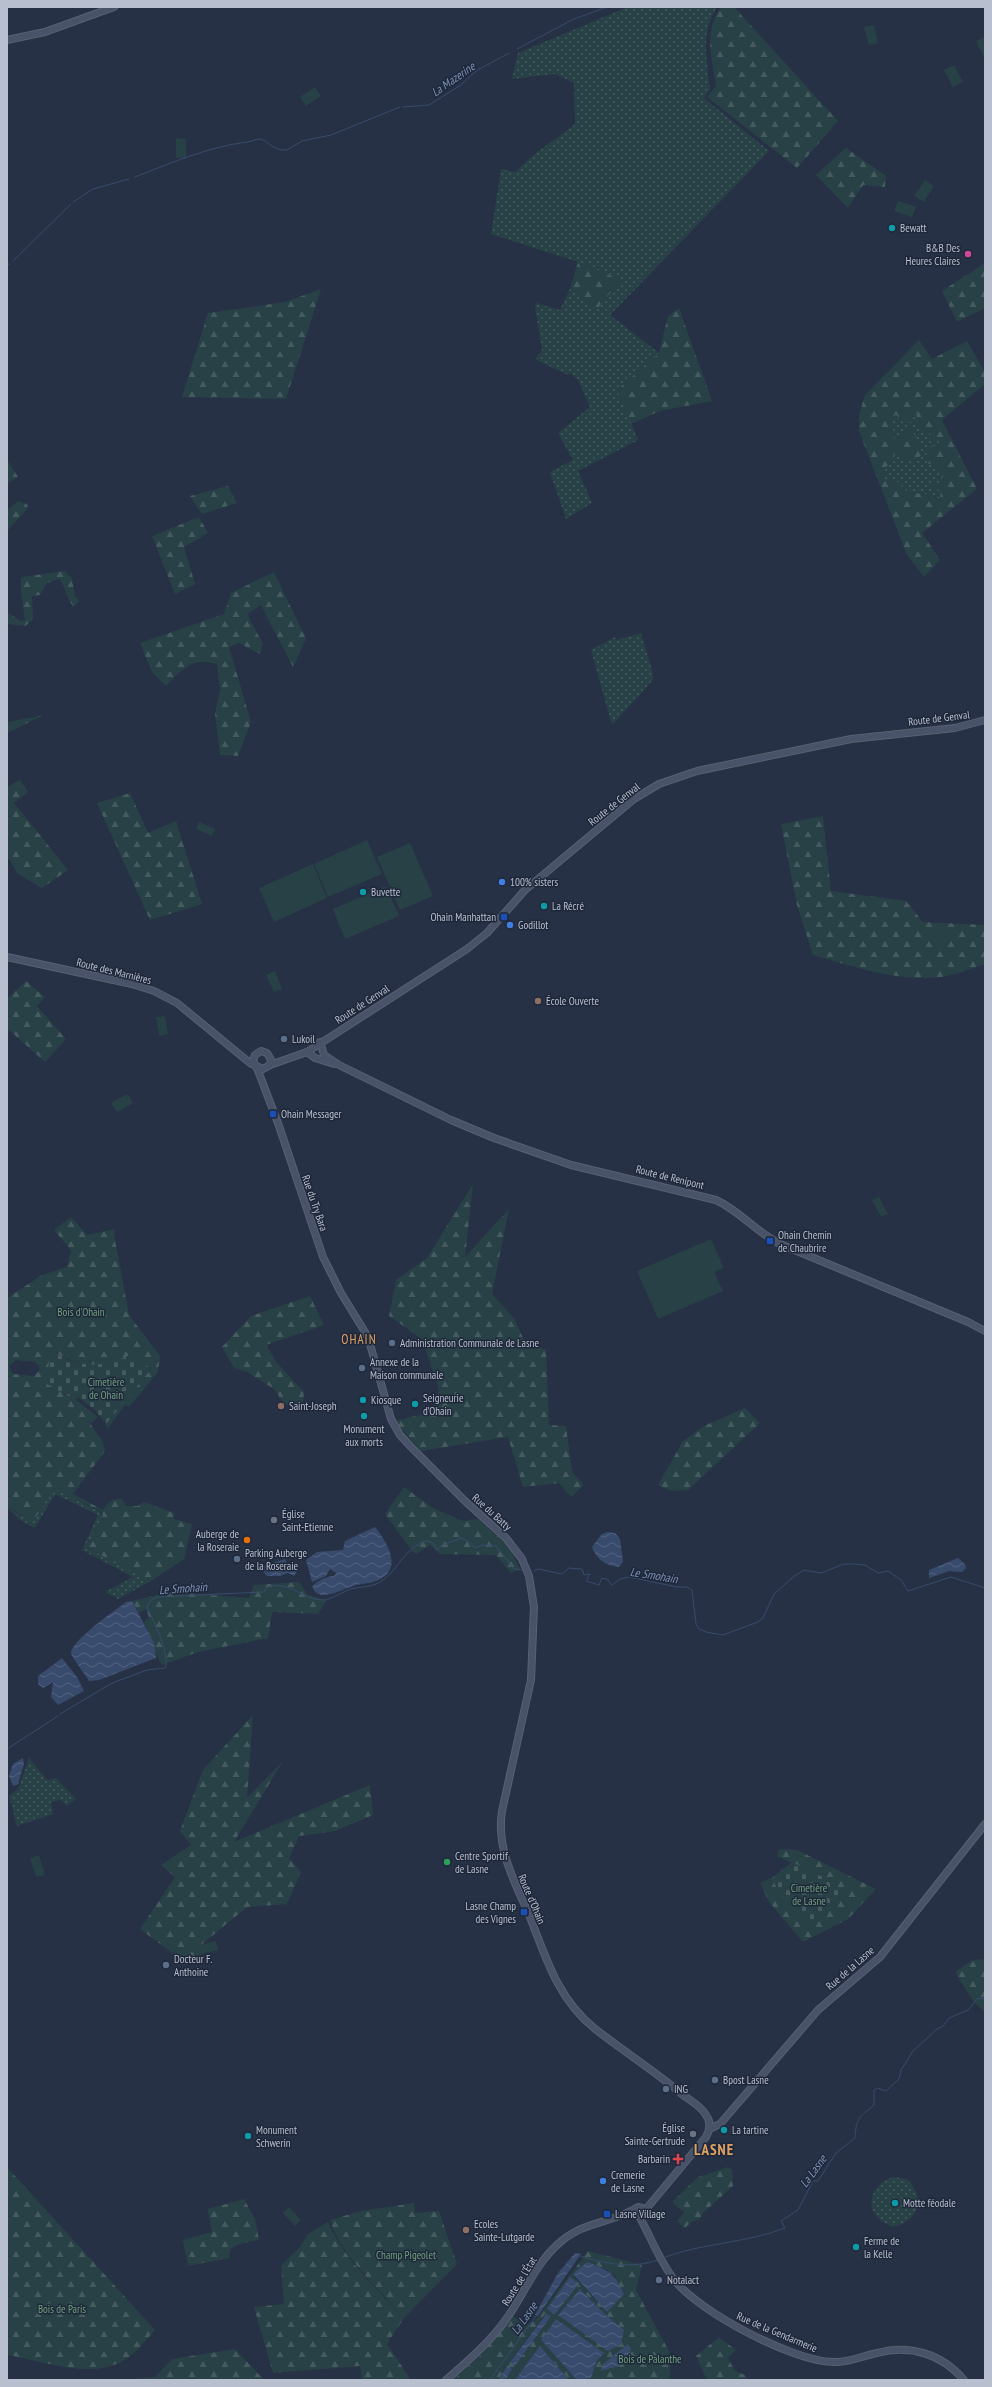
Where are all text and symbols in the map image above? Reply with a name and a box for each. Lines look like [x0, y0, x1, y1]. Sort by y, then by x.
water label: La Mazerine [428, 58, 479, 99]
place label: Bewatt [900, 221, 927, 235]
marker: Bewatt [887, 223, 897, 233]
place label: B&B Des Heures Claires [906, 241, 960, 268]
marker: B&B Des Heures Claires [963, 249, 973, 259]
street label: Route de Genval [907, 707, 971, 729]
street label: Route de Genval [585, 779, 643, 829]
place label: 100% sisters [510, 875, 559, 889]
marker: 100% sisters [497, 877, 507, 887]
place label: Buvette [371, 885, 401, 899]
marker: Buvette [358, 887, 368, 897]
place label: La Récré [552, 899, 584, 913]
marker: La Récré [539, 901, 549, 911]
place label: Ohain Manhattan [430, 910, 496, 924]
marker: Ohain Manhattan [499, 912, 509, 922]
place label: Godillot [518, 918, 548, 932]
marker: Godillot [505, 920, 515, 930]
street label: Route des Marnières [75, 955, 153, 987]
street label: Route de Genval [332, 981, 392, 1027]
place label: École Ouverte [546, 994, 599, 1008]
marker: École Ouverte [533, 996, 543, 1006]
place label: Lukoil [292, 1032, 315, 1046]
marker: Lukoil [279, 1034, 289, 1044]
place label: Ohain Messager [281, 1107, 342, 1121]
marker: Ohain Messager [268, 1109, 278, 1119]
street label: Route de Renipont [634, 1162, 706, 1192]
street label: Rue du Try Bara [299, 1173, 331, 1233]
place label: Ohain Chemin de Chaubrire [778, 1228, 832, 1255]
marker: Ohain Chemin de Chaubrire [765, 1236, 775, 1246]
park label: Bois d'Ohain [57, 1305, 105, 1319]
district label: OHAIN [341, 1331, 377, 1348]
place label: Administration Communale de Lasne [400, 1336, 539, 1350]
marker: Administration Communale de Lasne [387, 1338, 397, 1348]
place label: Annexe de la Maison communale [370, 1355, 444, 1382]
marker: Annexe de la Maison communale [357, 1363, 367, 1373]
park label: Cimetière de Ohain [88, 1375, 125, 1402]
place label: Seigneurie d’Ohain [423, 1391, 464, 1418]
place label: Kiosque [371, 1393, 402, 1407]
marker: Kiosque [358, 1395, 368, 1405]
place label: Saint-Joseph [289, 1399, 337, 1413]
marker: Seigneurie d’Ohain [410, 1399, 420, 1409]
marker: Saint-Joseph [276, 1401, 286, 1411]
marker: Monument aux morts [359, 1411, 369, 1421]
place label: Monument aux morts [344, 1422, 384, 1449]
street label: Rue du Batty [469, 1491, 515, 1534]
place label: Église Saint-Etienne [282, 1507, 334, 1534]
marker: Église Saint-Etienne [269, 1515, 279, 1525]
place label: Auberge de la Roseraie [196, 1527, 239, 1554]
marker: Auberge de la Roseraie [242, 1535, 252, 1545]
place label: Parking Auberge de la Roseraie [245, 1546, 307, 1573]
marker: Parking Auberge de la Roseraie [232, 1554, 242, 1564]
water label: Le Smohain [629, 1564, 680, 1586]
water label: Le Smohain [159, 1579, 208, 1597]
place label: Centre Sportif de Lasne [455, 1849, 509, 1876]
marker: Centre Sportif de Lasne [442, 1857, 452, 1867]
street label: Route d'Ohain [515, 1872, 549, 1926]
park label: Cimetière de Lasne [791, 1881, 828, 1908]
place label: Lasne Champ des Vignes [466, 1899, 516, 1926]
marker: Lasne Champ des Vignes [519, 1907, 529, 1917]
street label: Rue de la Lasne [823, 1943, 877, 1993]
place label: Docteur F. Anthoine [174, 1952, 213, 1979]
marker: Docteur F. Anthoine [161, 1960, 171, 1970]
place label: Bpost Lasne [723, 2073, 769, 2087]
marker: Bpost Lasne [710, 2075, 720, 2085]
place label: ING [674, 2082, 688, 2096]
marker: ING [661, 2084, 671, 2094]
place label: Église Sainte-Gertrude [625, 2121, 685, 2148]
place label: Monument Schwerin [256, 2123, 297, 2150]
place label: La tartine [732, 2123, 769, 2137]
marker: La tartine [719, 2125, 729, 2135]
marker: Église Sainte-Gertrude [688, 2129, 698, 2139]
marker: Monument Schwerin [243, 2131, 253, 2141]
district label: LASNE [694, 2140, 734, 2159]
water label: La Lasne [796, 2151, 830, 2190]
place label: Barbarin [638, 2152, 670, 2166]
marker: Barbarin [673, 2154, 683, 2164]
place label: Cremerie de Lasne [611, 2168, 646, 2195]
marker: Cremerie de Lasne [598, 2176, 608, 2186]
place label: Motte féodale [903, 2196, 956, 2210]
marker: Motte féodale [890, 2198, 900, 2208]
place label: Lasne Village [615, 2207, 666, 2221]
marker: Lasne Village [602, 2209, 612, 2219]
place label: Ecoles Sainte-Lutgarde [474, 2217, 535, 2244]
marker: Ecoles Sainte-Lutgarde [461, 2225, 471, 2235]
place label: Ferme de la Kelle [864, 2234, 900, 2261]
marker: Ferme de la Kelle [851, 2242, 861, 2252]
park label: Champ Pigeolet [376, 2248, 436, 2262]
street label: Route de l'État [498, 2254, 540, 2308]
place label: Notalact [667, 2273, 699, 2287]
marker: Notalact [654, 2275, 664, 2285]
water label: La Lasne [508, 2298, 541, 2337]
park label: Bois de Paris [38, 2302, 86, 2316]
street label: Rue de la Gendarmerie [734, 2309, 820, 2356]
park label: Bois de Palanthe [618, 2352, 682, 2366]

